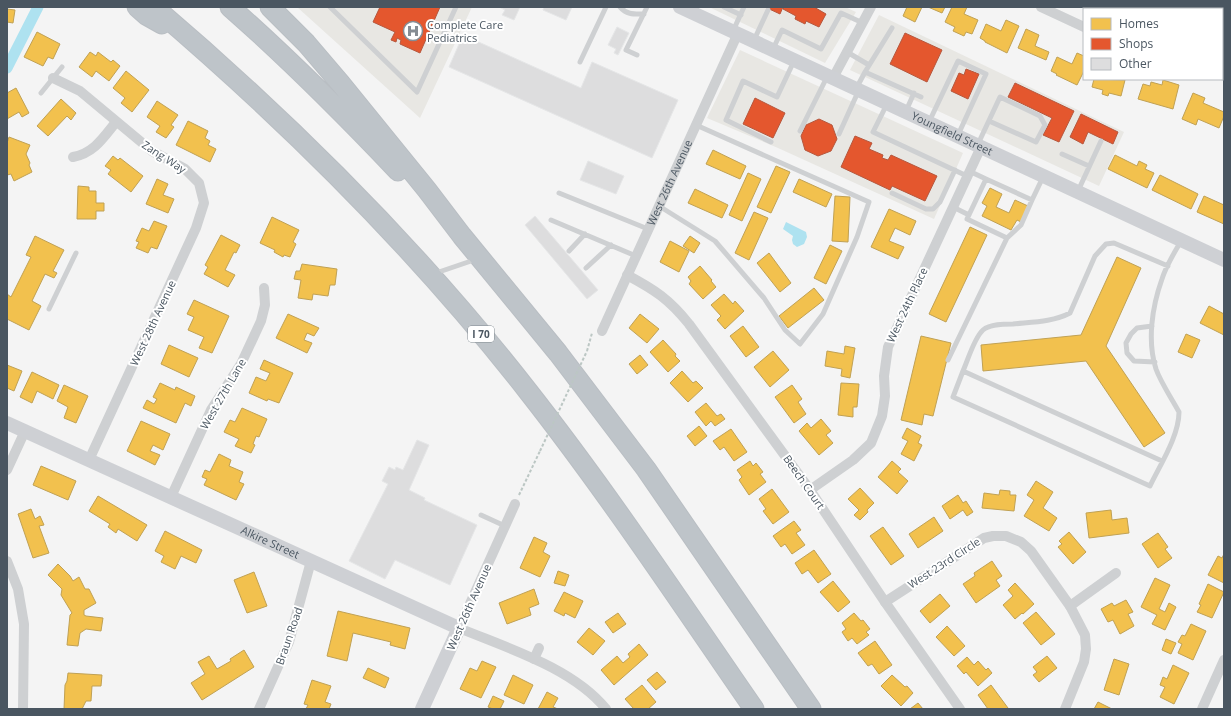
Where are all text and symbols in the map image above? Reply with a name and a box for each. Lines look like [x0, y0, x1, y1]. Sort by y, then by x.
legend [1083, 8, 1223, 80]
text: Homes [1119, 15, 1159, 32]
place label: Complete Care Pediatrics [427, 17, 503, 45]
hospital icon: Complete Care Pediatrics [402, 20, 424, 42]
text: Shops [1119, 35, 1154, 52]
text: Other [1119, 55, 1152, 72]
street label: Youngfield Street [909, 108, 995, 158]
street label: Zang Way [139, 137, 190, 177]
street label: West 26th Avenue [643, 137, 695, 228]
street label: West 24th Place [883, 265, 931, 345]
street label: West 28th Avenue [126, 278, 179, 368]
road number: I 70 [468, 326, 494, 342]
street label: West 27th Lane [196, 356, 249, 432]
street label: Beech Court [780, 452, 829, 512]
street label: Alkire Street [239, 522, 302, 562]
street label: West 23rd Circle [905, 534, 983, 592]
street label: West 26th Avenue [443, 561, 494, 652]
street label: Braun Road [272, 605, 305, 667]

